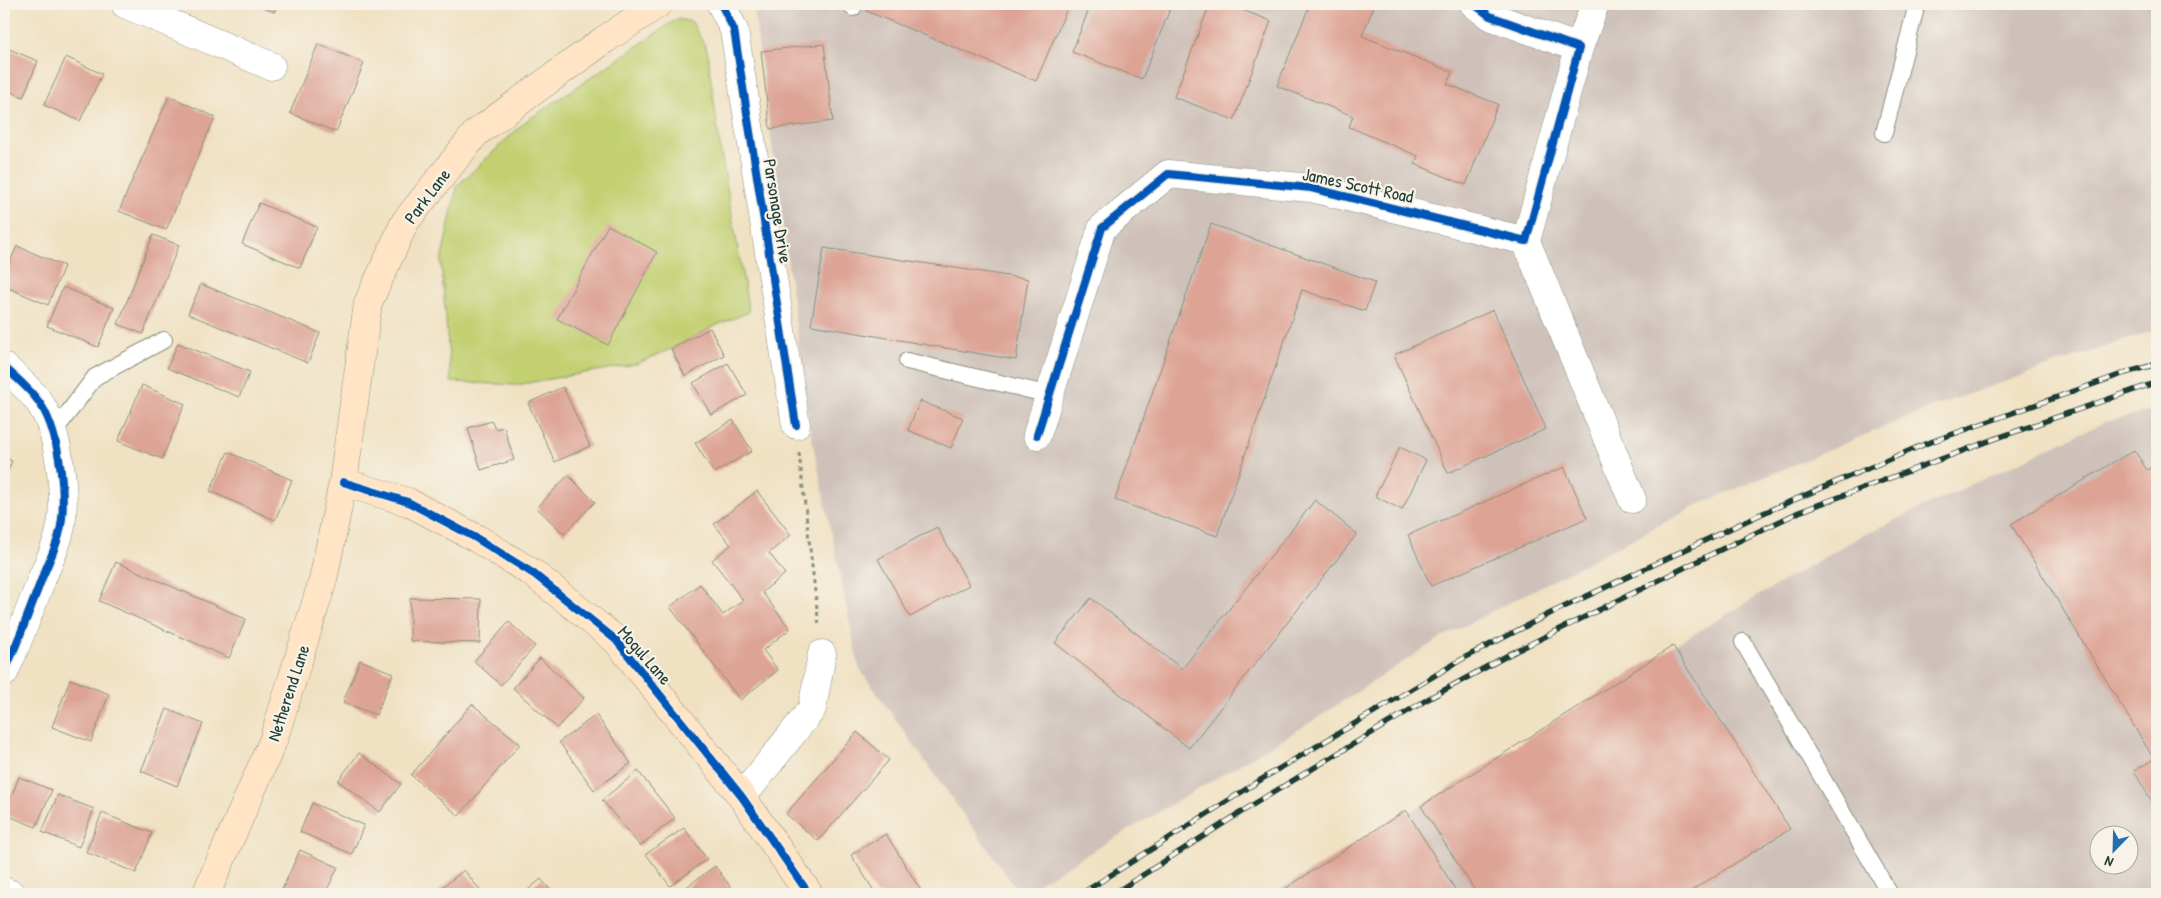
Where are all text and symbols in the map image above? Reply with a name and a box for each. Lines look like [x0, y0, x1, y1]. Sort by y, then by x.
street label: Parsonage Drive [757, 157, 799, 265]
street label: James Scott Road [1300, 161, 1416, 209]
street label: Park Lane [398, 163, 456, 229]
street label: Mogul Lane [612, 620, 678, 690]
street label: Netherend Lane [261, 642, 315, 744]
north arrow [2088, 826, 2138, 876]
text: N [2101, 852, 2116, 873]

